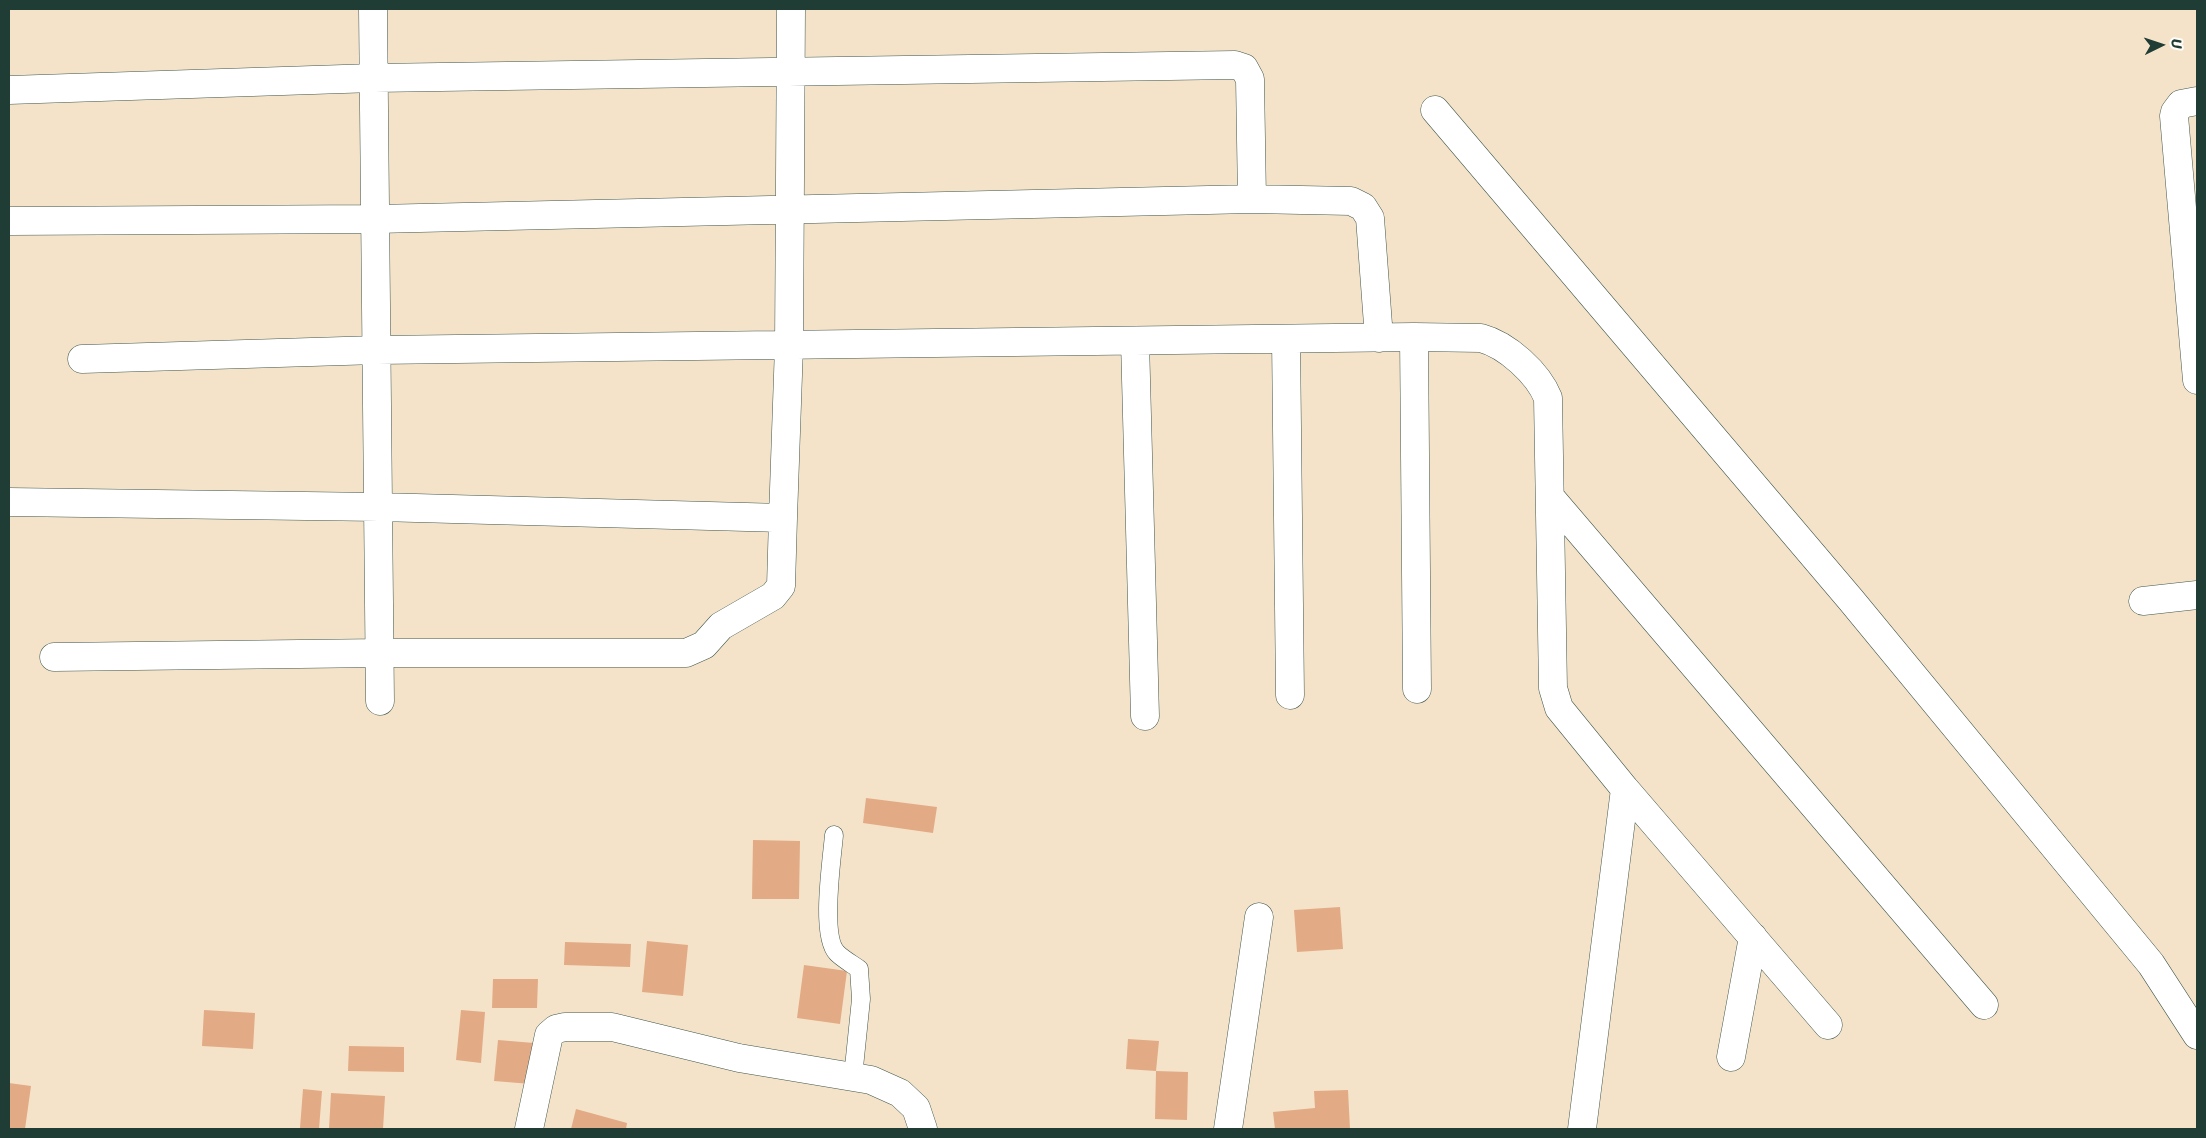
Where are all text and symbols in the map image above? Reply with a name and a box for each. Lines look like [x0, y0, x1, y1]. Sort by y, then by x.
north arrow [2136, 20, 2186, 70]
text: U [2164, 38, 2189, 49]

